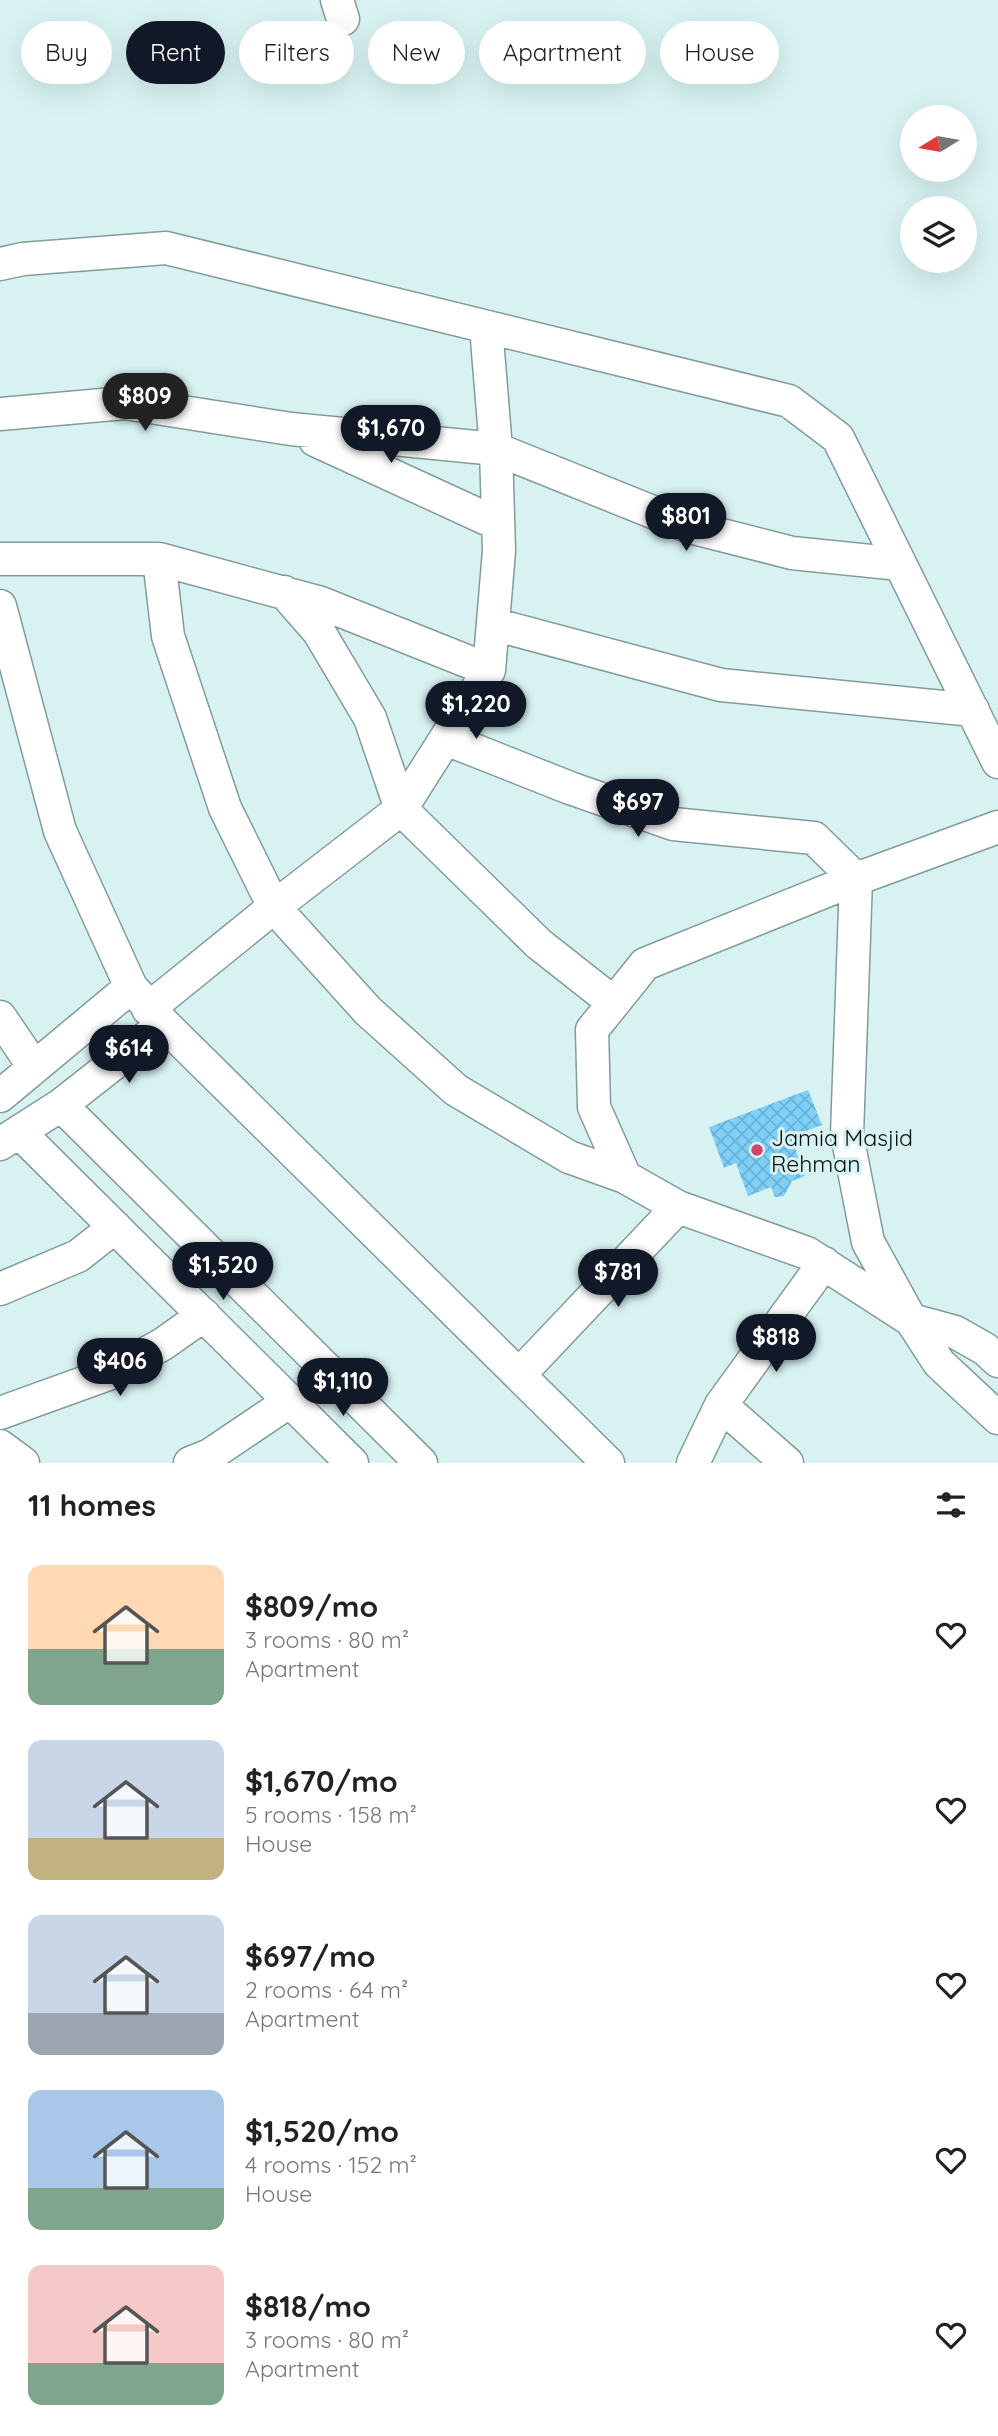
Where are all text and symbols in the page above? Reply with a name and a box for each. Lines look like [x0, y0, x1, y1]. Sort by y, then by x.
chip: Buy [21, 21, 112, 84]
chip: Rent [126, 21, 225, 84]
chip: Filters [239, 21, 354, 84]
chip: New [368, 21, 465, 84]
chip: Apartment [479, 21, 646, 84]
chip: House [660, 21, 779, 84]
north arrow [900, 105, 976, 182]
map controls [900, 105, 977, 273]
button: layers [900, 196, 977, 273]
pin: $809 [104, 374, 186, 433]
text: $809 [118, 381, 172, 410]
pin: $1,670 [334, 406, 448, 465]
text: $1,670 [357, 413, 425, 442]
pin: $801 [645, 494, 727, 553]
text: $801 [661, 501, 711, 530]
pin: $1,220 [419, 682, 533, 741]
text: $1,220 [441, 689, 511, 718]
pin: $697 [597, 780, 679, 839]
text: $697 [612, 787, 664, 816]
pin: $614 [88, 1026, 170, 1085]
text: $614 [105, 1033, 153, 1062]
place label: Jamia Masjid Rehman [771, 1123, 913, 1178]
marker: Jamia Masjid Rehman [749, 1142, 765, 1158]
pin: $1,520 [166, 1242, 280, 1302]
text: $1,520 [188, 1250, 258, 1279]
pin: $781 [577, 1250, 659, 1309]
text: $781 [594, 1257, 642, 1286]
pin: $818 [735, 1314, 817, 1374]
text: $818 [752, 1322, 800, 1351]
pin: $406 [79, 1338, 161, 1398]
text: $406 [93, 1346, 147, 1375]
pin: $1,110 [286, 1358, 400, 1418]
text: $1,110 [313, 1366, 373, 1395]
text: 11 homes [28, 1486, 156, 1524]
icon: filters [932, 1486, 970, 1524]
text: $809/mo [245, 1587, 378, 1625]
icon: home [84, 1593, 168, 1677]
icon: heart [932, 1616, 970, 1654]
text: 3 rooms · 80 m² [245, 1625, 409, 1654]
text: Apartment [245, 1654, 359, 1683]
text: $1,670/mo [245, 1762, 398, 1800]
icon: home [84, 1768, 168, 1852]
icon: heart [932, 1791, 970, 1829]
text: 5 rooms · 158 m² [245, 1800, 417, 1829]
text: House [245, 1829, 312, 1858]
text: $697/mo [245, 1937, 376, 1975]
icon: home [84, 1943, 168, 2027]
icon: heart [932, 1966, 970, 2004]
text: 2 rooms · 64 m² [245, 1975, 408, 2004]
text: Apartment [245, 2004, 359, 2033]
text: $1,520/mo [245, 2112, 399, 2150]
icon: home [84, 2118, 168, 2202]
icon: heart [932, 2141, 970, 2179]
text: 4 rooms · 152 m² [245, 2150, 417, 2179]
text: House [245, 2179, 312, 2208]
text: $818/mo [245, 2287, 371, 2325]
icon: home [84, 2293, 168, 2377]
icon: heart [932, 2316, 970, 2354]
text: 3 rooms · 80 m² [245, 2325, 409, 2354]
text: Apartment [245, 2354, 359, 2383]

